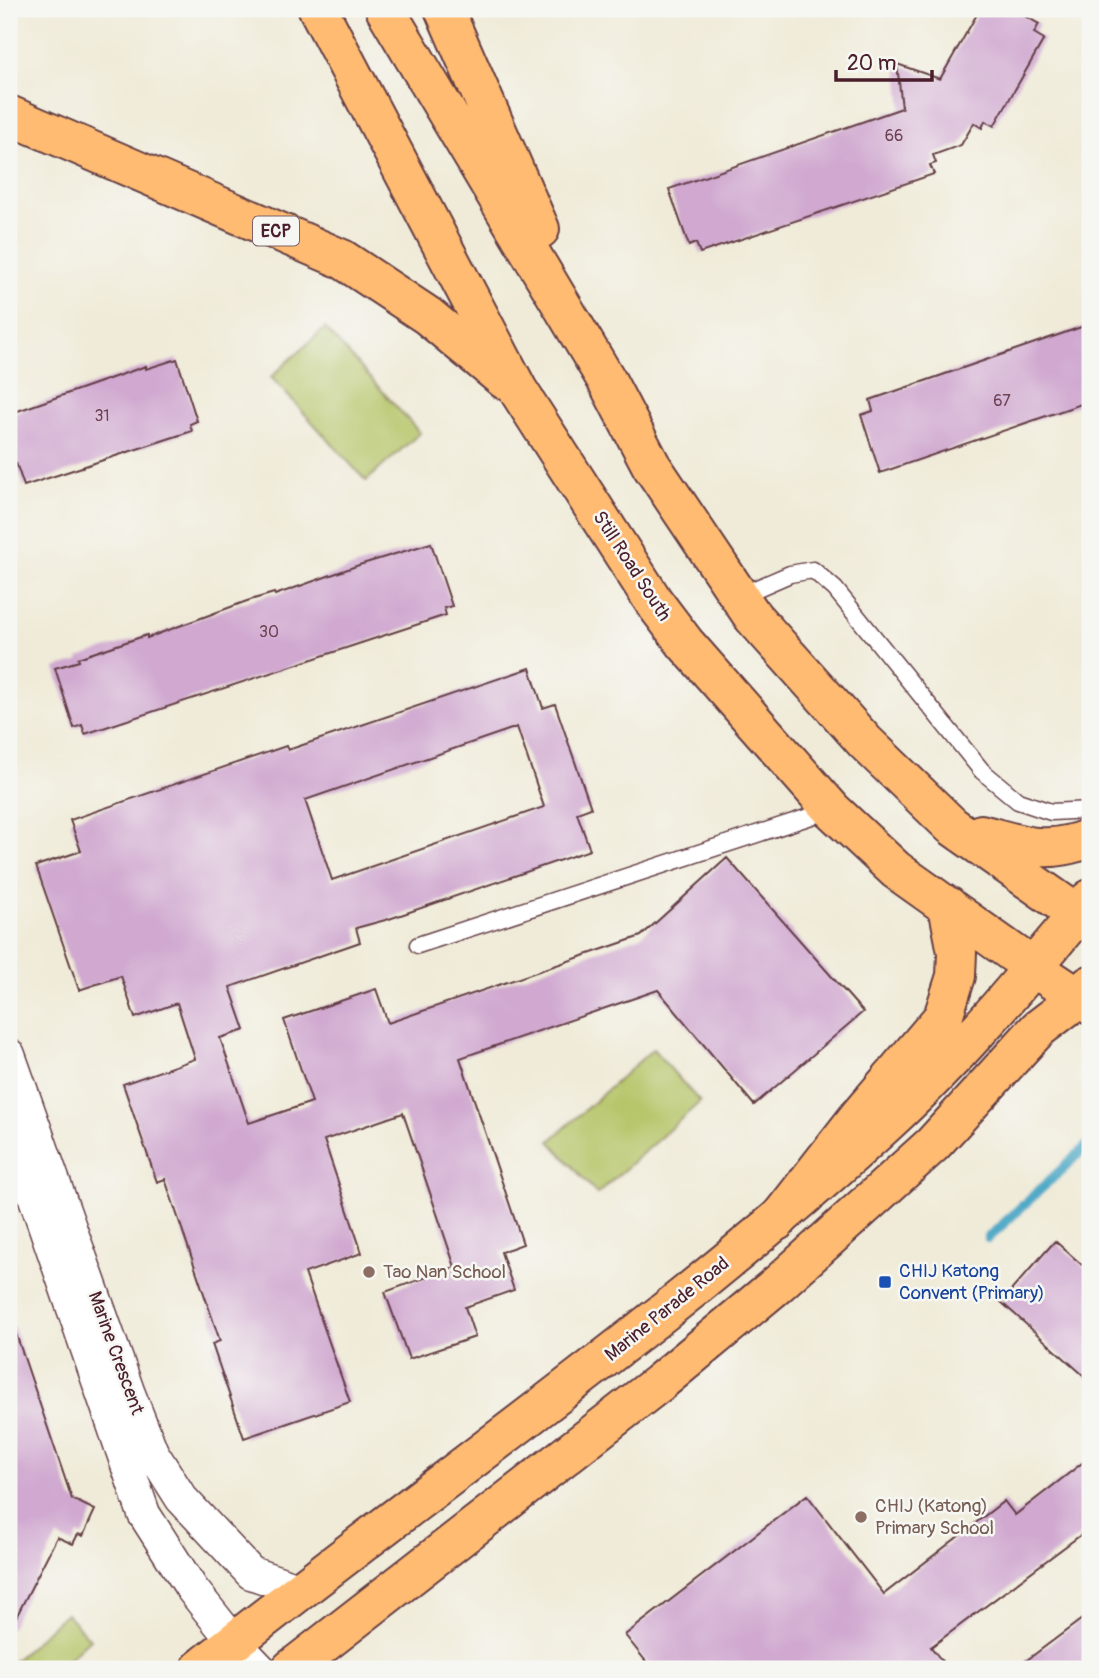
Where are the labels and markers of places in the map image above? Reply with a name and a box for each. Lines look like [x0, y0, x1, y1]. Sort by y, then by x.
place label: CHIJ Katong Convent (Primary) [899, 1259, 1045, 1305]
place label: Tao Nan School [383, 1260, 506, 1284]
marker: Tao Nan School [361, 1264, 377, 1280]
marker: CHIJ Katong Convent (Primary) [877, 1274, 893, 1290]
place label: CHIJ (Katong) Primary School [875, 1494, 994, 1540]
marker: CHIJ (Katong) Primary School [853, 1509, 869, 1525]

